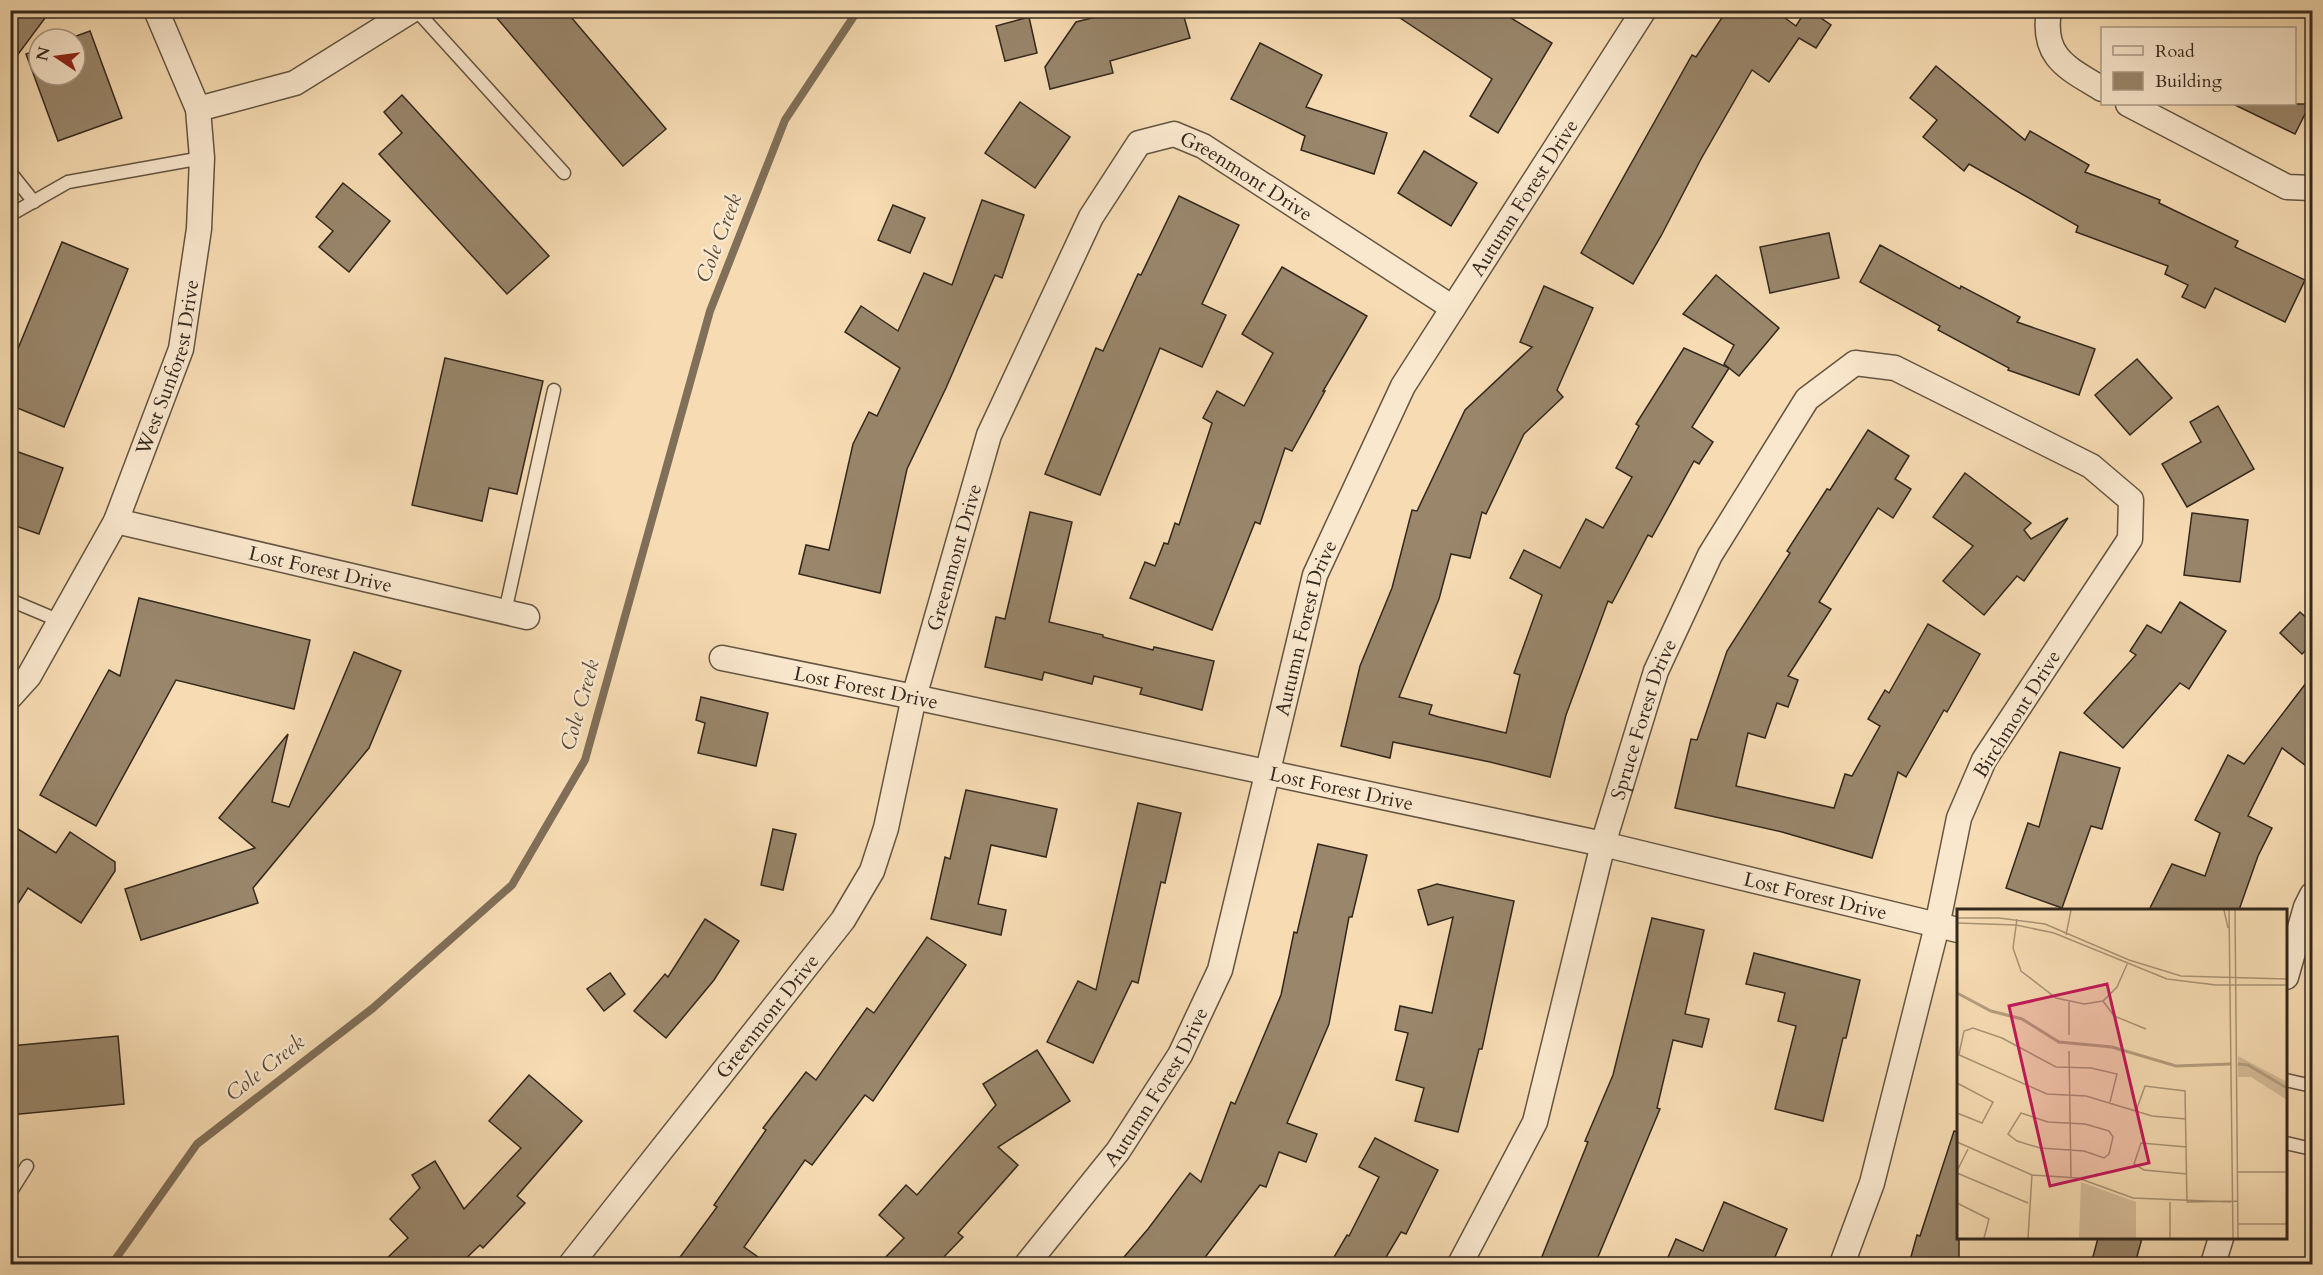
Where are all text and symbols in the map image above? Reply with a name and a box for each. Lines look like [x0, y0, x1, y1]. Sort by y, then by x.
north arrow [27, 27, 87, 87]
legend [2101, 27, 2296, 105]
text: Road [2155, 39, 2195, 64]
text: N [31, 45, 56, 63]
text: Building [2155, 69, 2223, 94]
street label: Autumn Forest Drive [1463, 114, 1584, 281]
street label: Greenmont Drive [1176, 125, 1318, 227]
water label: Cole Creek [689, 189, 749, 287]
street label: West Sunforest Drive [128, 278, 205, 459]
street label: Greenmont Drive [920, 481, 988, 634]
street label: Autumn Forest Drive [1268, 536, 1343, 719]
street label: Lost Forest Drive [246, 539, 395, 599]
street label: Spruce Forest Drive [1604, 634, 1683, 803]
street label: Birchmont Drive [1967, 645, 2067, 783]
water label: Cole Creek [553, 656, 607, 754]
street label: Lost Forest Drive [791, 659, 941, 715]
street label: Lost Forest Drive [1267, 760, 1416, 817]
street label: Lost Forest Drive [1741, 865, 1890, 926]
inset map [1957, 909, 2287, 1239]
street label: Greenmont Drive [709, 948, 825, 1084]
street label: Autumn Forest Drive [1098, 1003, 1214, 1172]
water label: Cole Creek [219, 1028, 311, 1108]

